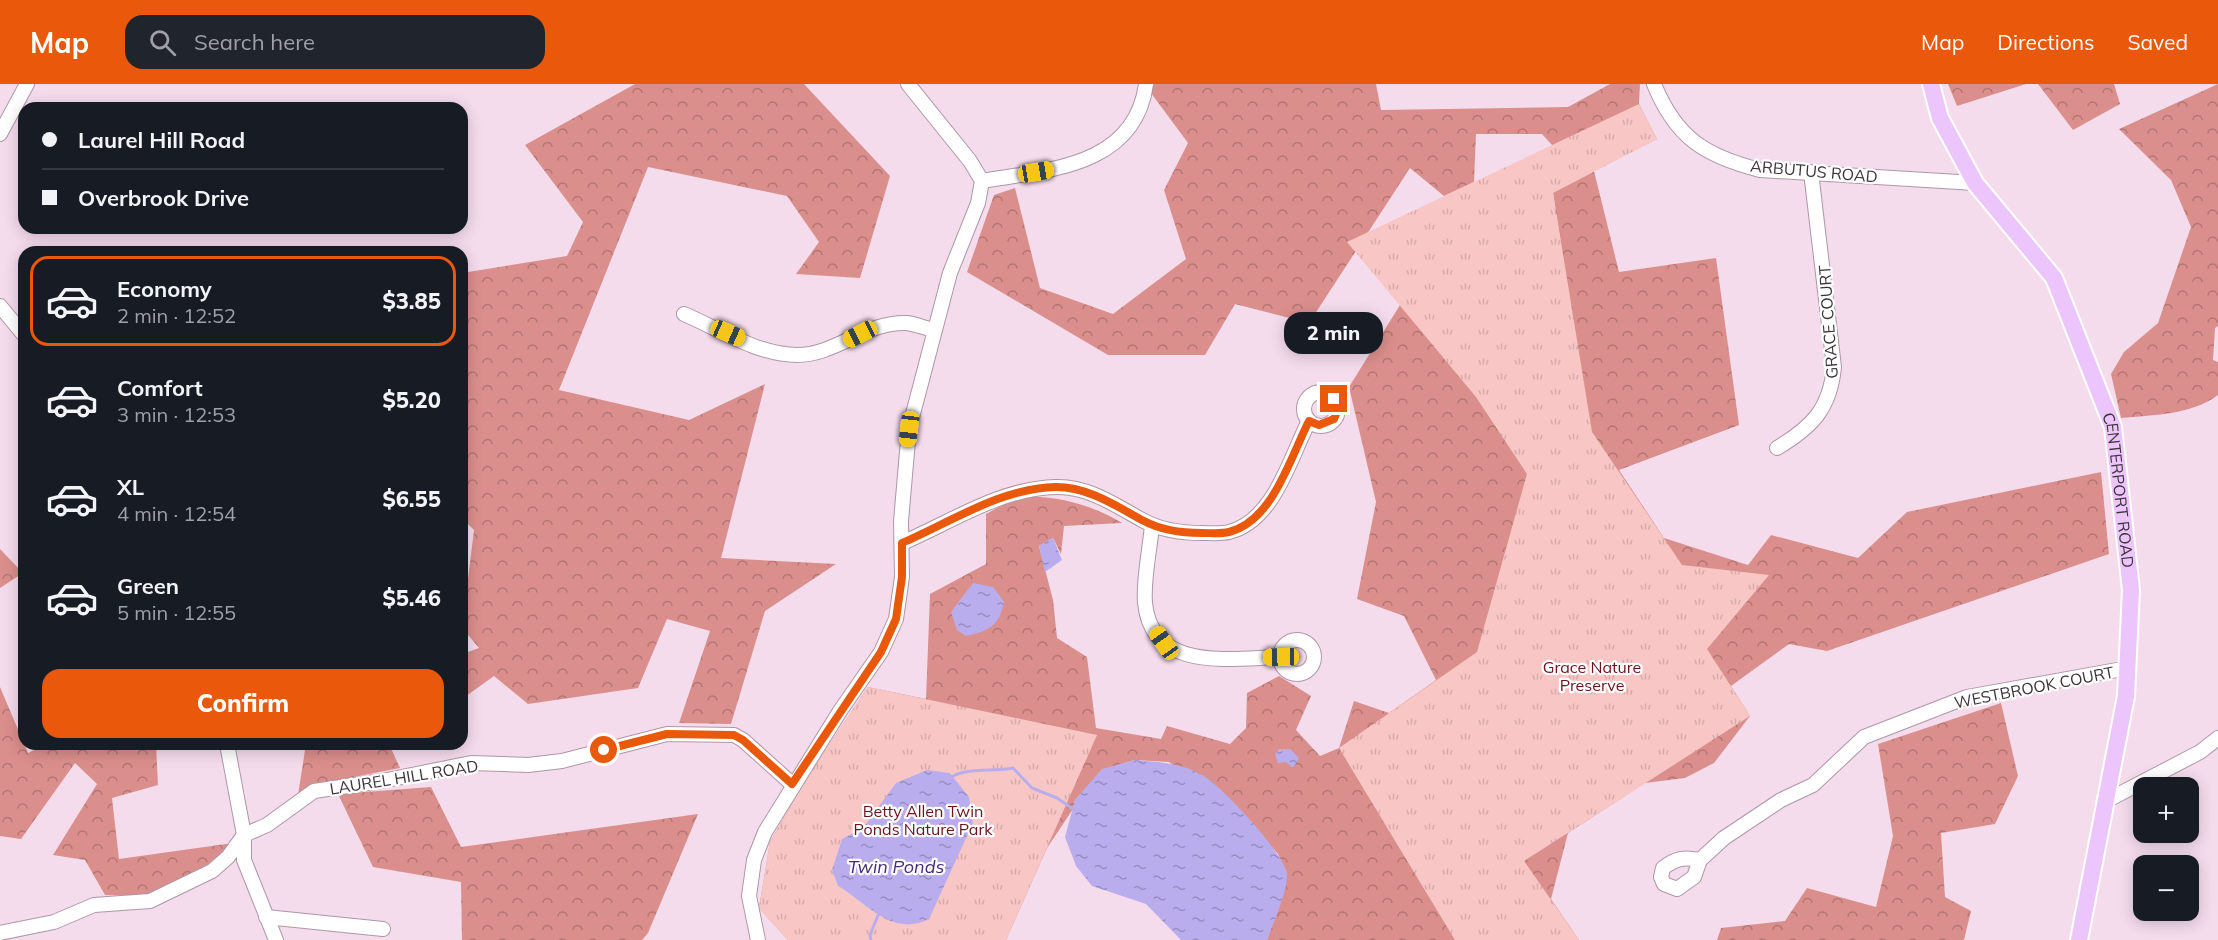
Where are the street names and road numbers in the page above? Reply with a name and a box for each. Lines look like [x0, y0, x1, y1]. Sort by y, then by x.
street label: ARBUTUS ROAD [1749, 155, 1879, 187]
street label: GRACE COURT [1814, 264, 1842, 379]
street label: CENTERPORT ROAD [2098, 409, 2138, 569]
street label: WESTBROOK COURT [1952, 662, 2116, 712]
street label: LAUREL HILL ROAD [328, 755, 480, 799]

